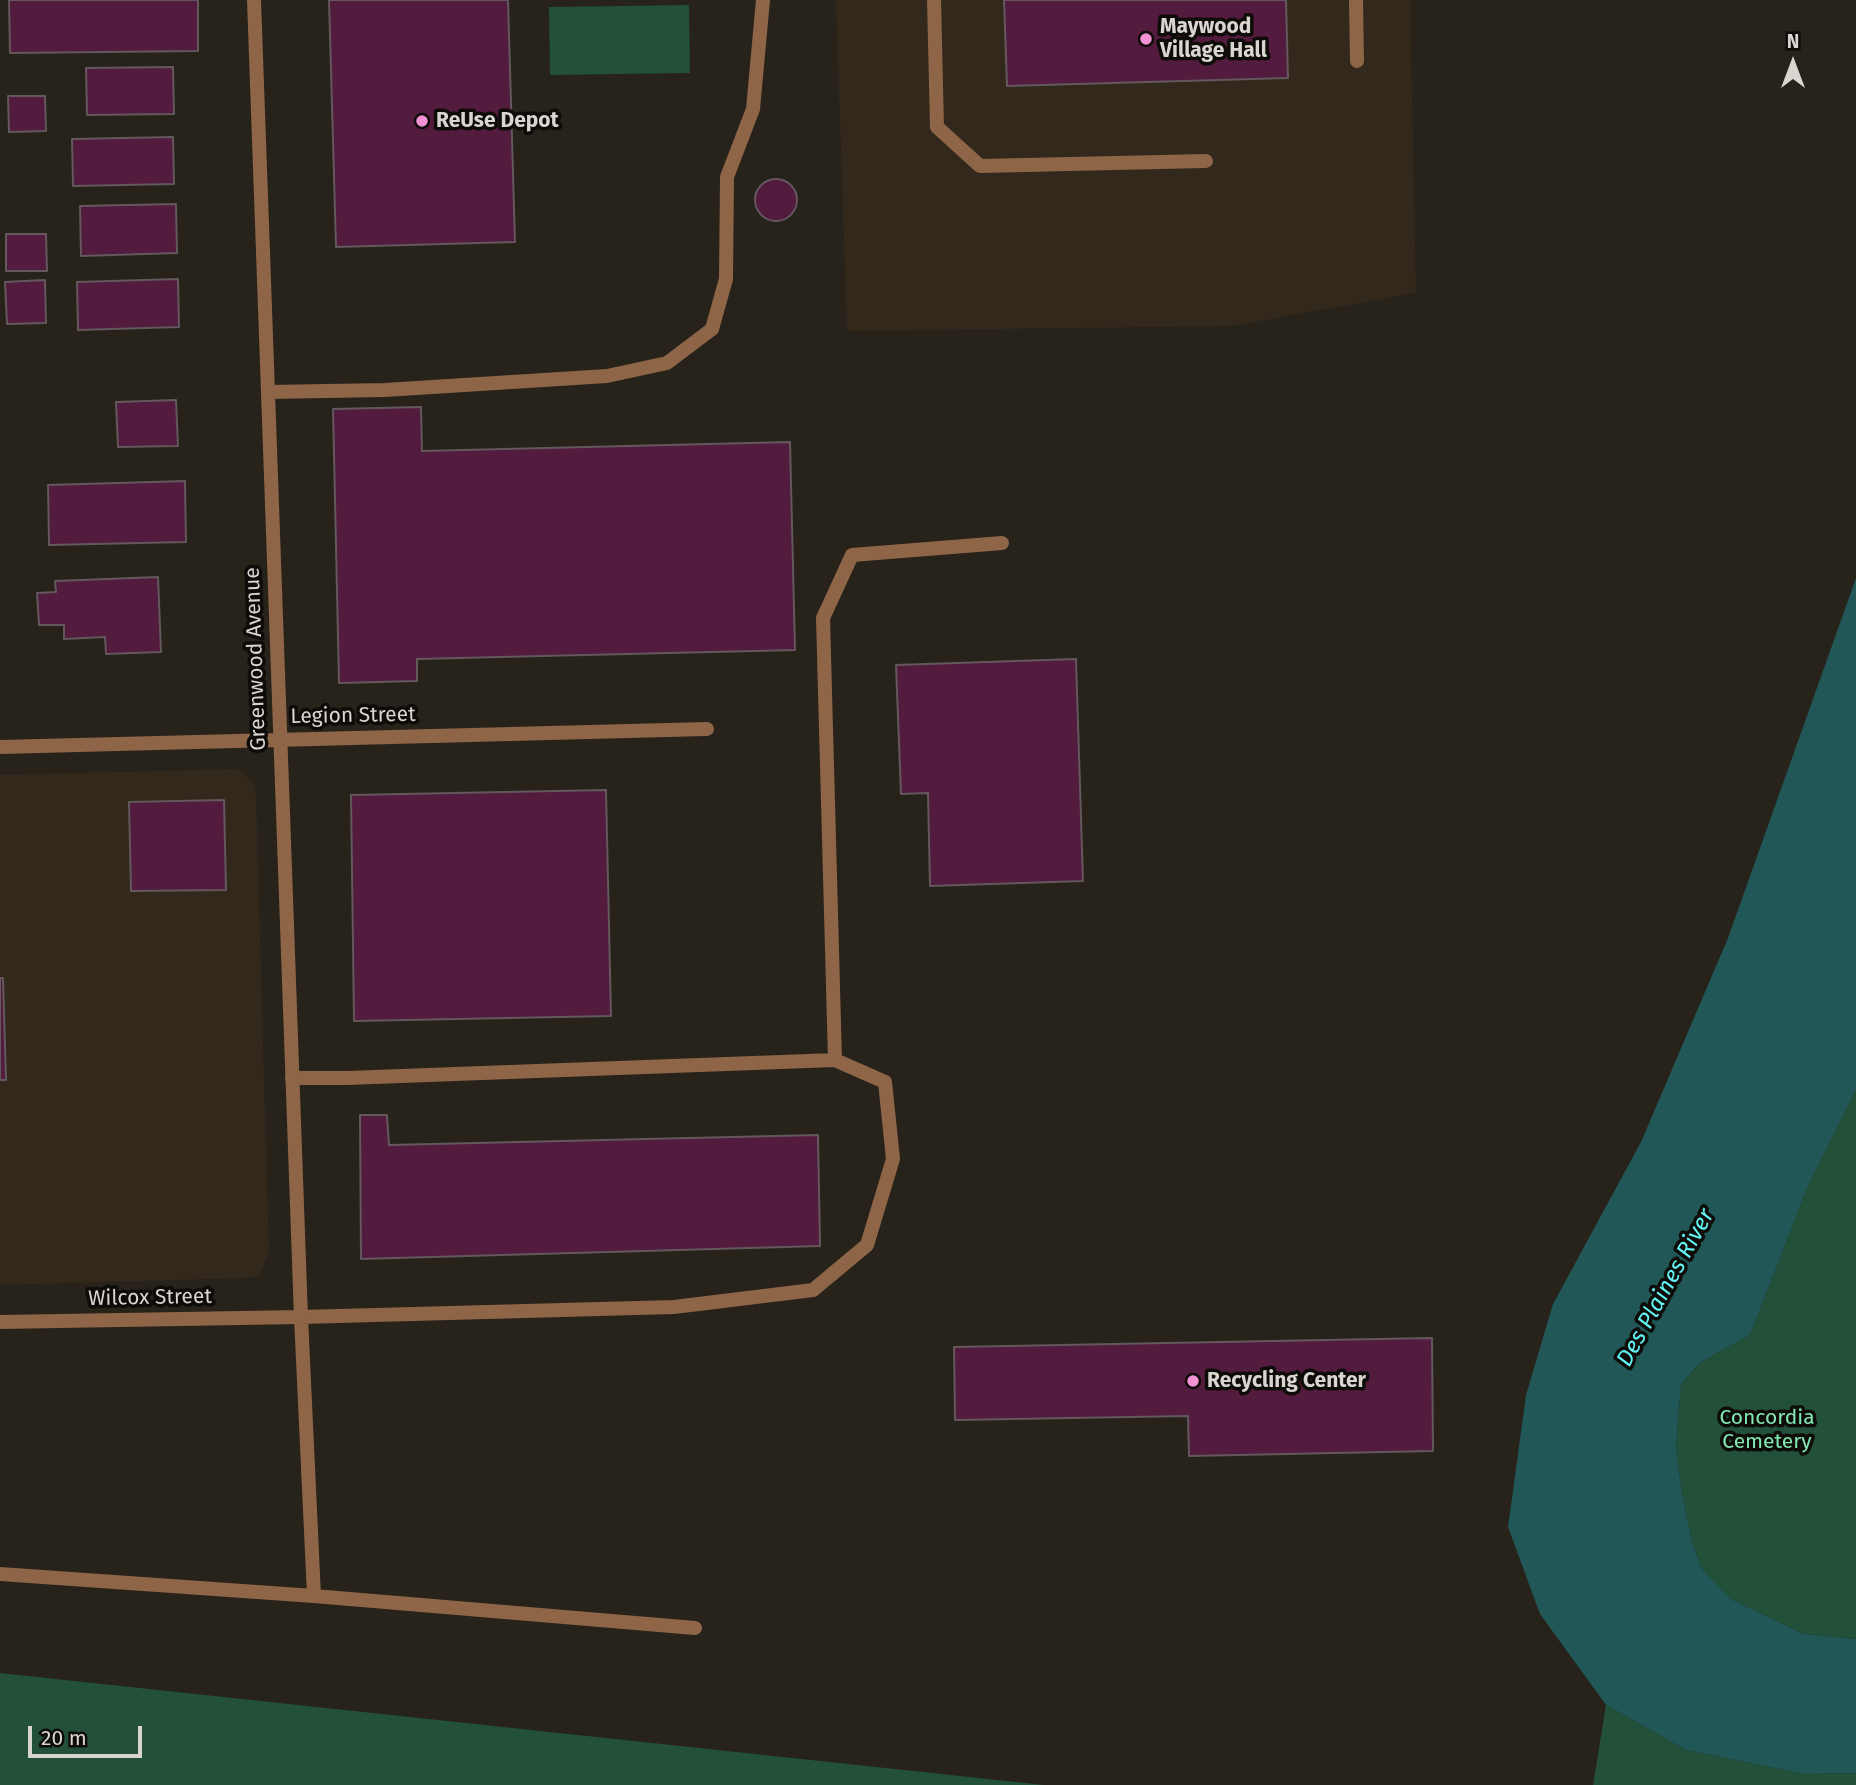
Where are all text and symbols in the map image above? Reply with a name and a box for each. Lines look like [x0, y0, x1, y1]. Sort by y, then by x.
place label: Maywood Village Hall [1160, 14, 1267, 64]
north arrow [1758, 28, 1828, 98]
text: N [1787, 30, 1799, 53]
marker: Maywood Village Hall [1138, 31, 1154, 47]
place label: ReUse Depot [436, 108, 559, 134]
marker: ReUse Depot [414, 113, 430, 129]
street label: Greenwood Avenue [240, 567, 272, 751]
street label: Legion Street [290, 702, 416, 730]
water label: Des Plaines River [1611, 1204, 1721, 1372]
street label: Wilcox Street [88, 1284, 212, 1312]
place label: Recycling Center [1207, 1368, 1366, 1394]
marker: Recycling Center [1185, 1373, 1201, 1389]
park label: Concordia Cemetery [1719, 1405, 1815, 1455]
scale bar [32, 1712, 145, 1756]
text: 20 m [41, 1725, 87, 1751]

